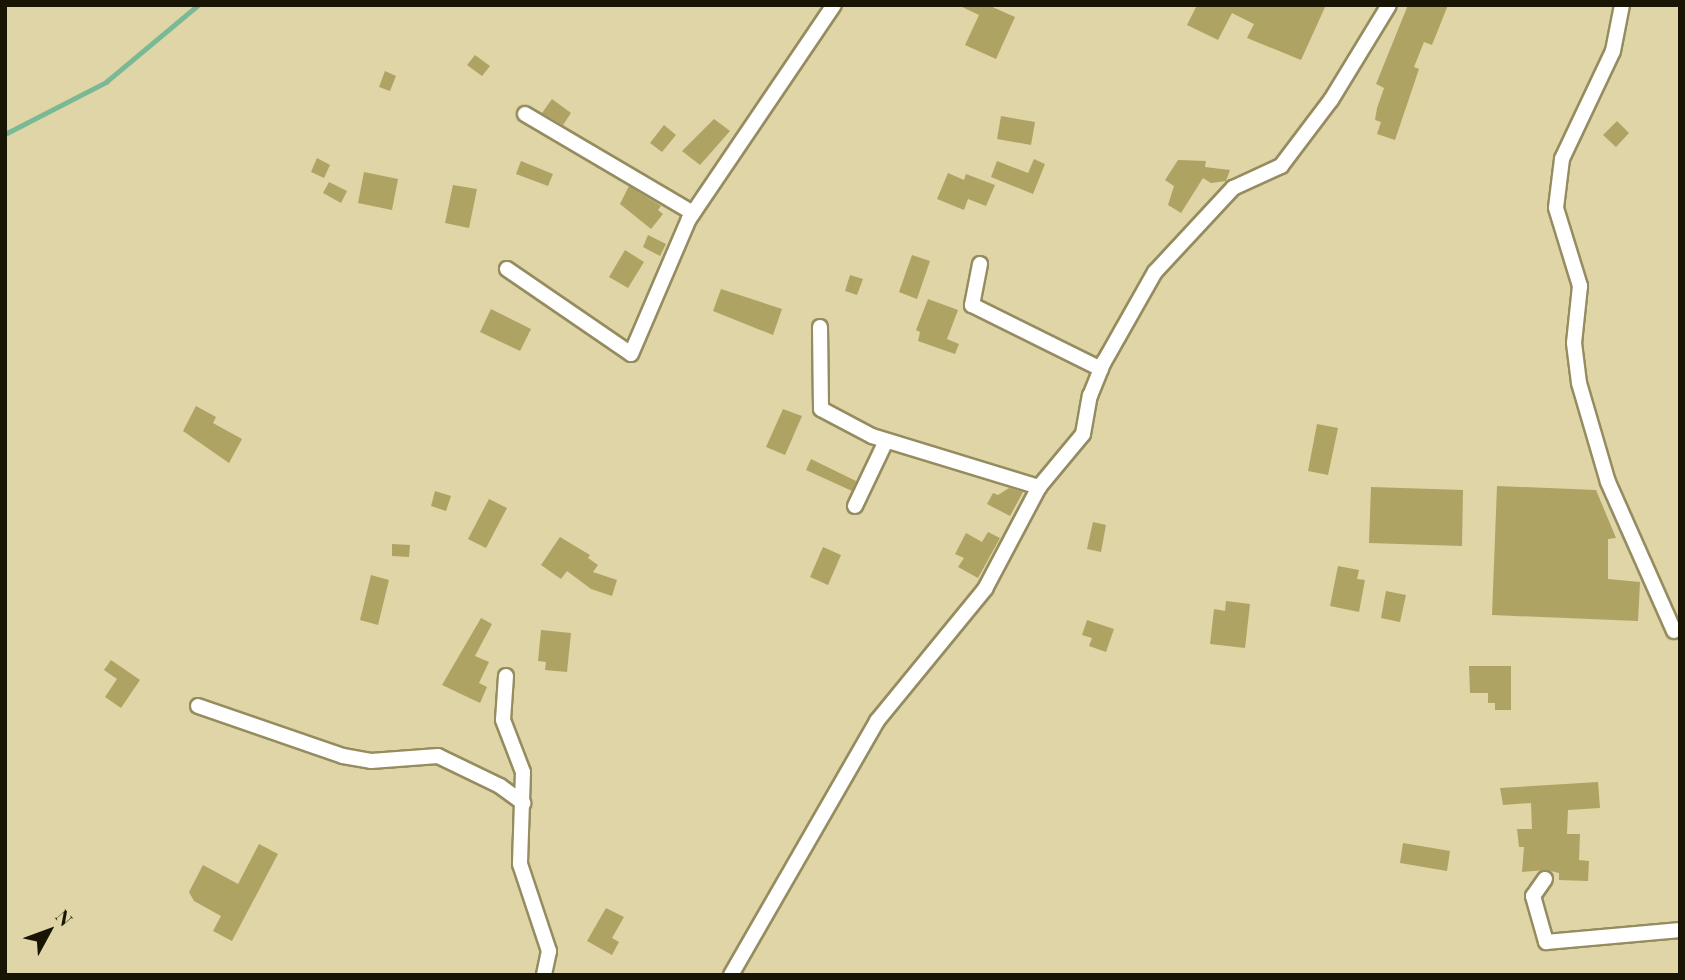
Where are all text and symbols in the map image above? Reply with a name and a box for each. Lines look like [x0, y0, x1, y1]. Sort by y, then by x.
north arrow [14, 896, 84, 966]
text: N [51, 904, 79, 931]

